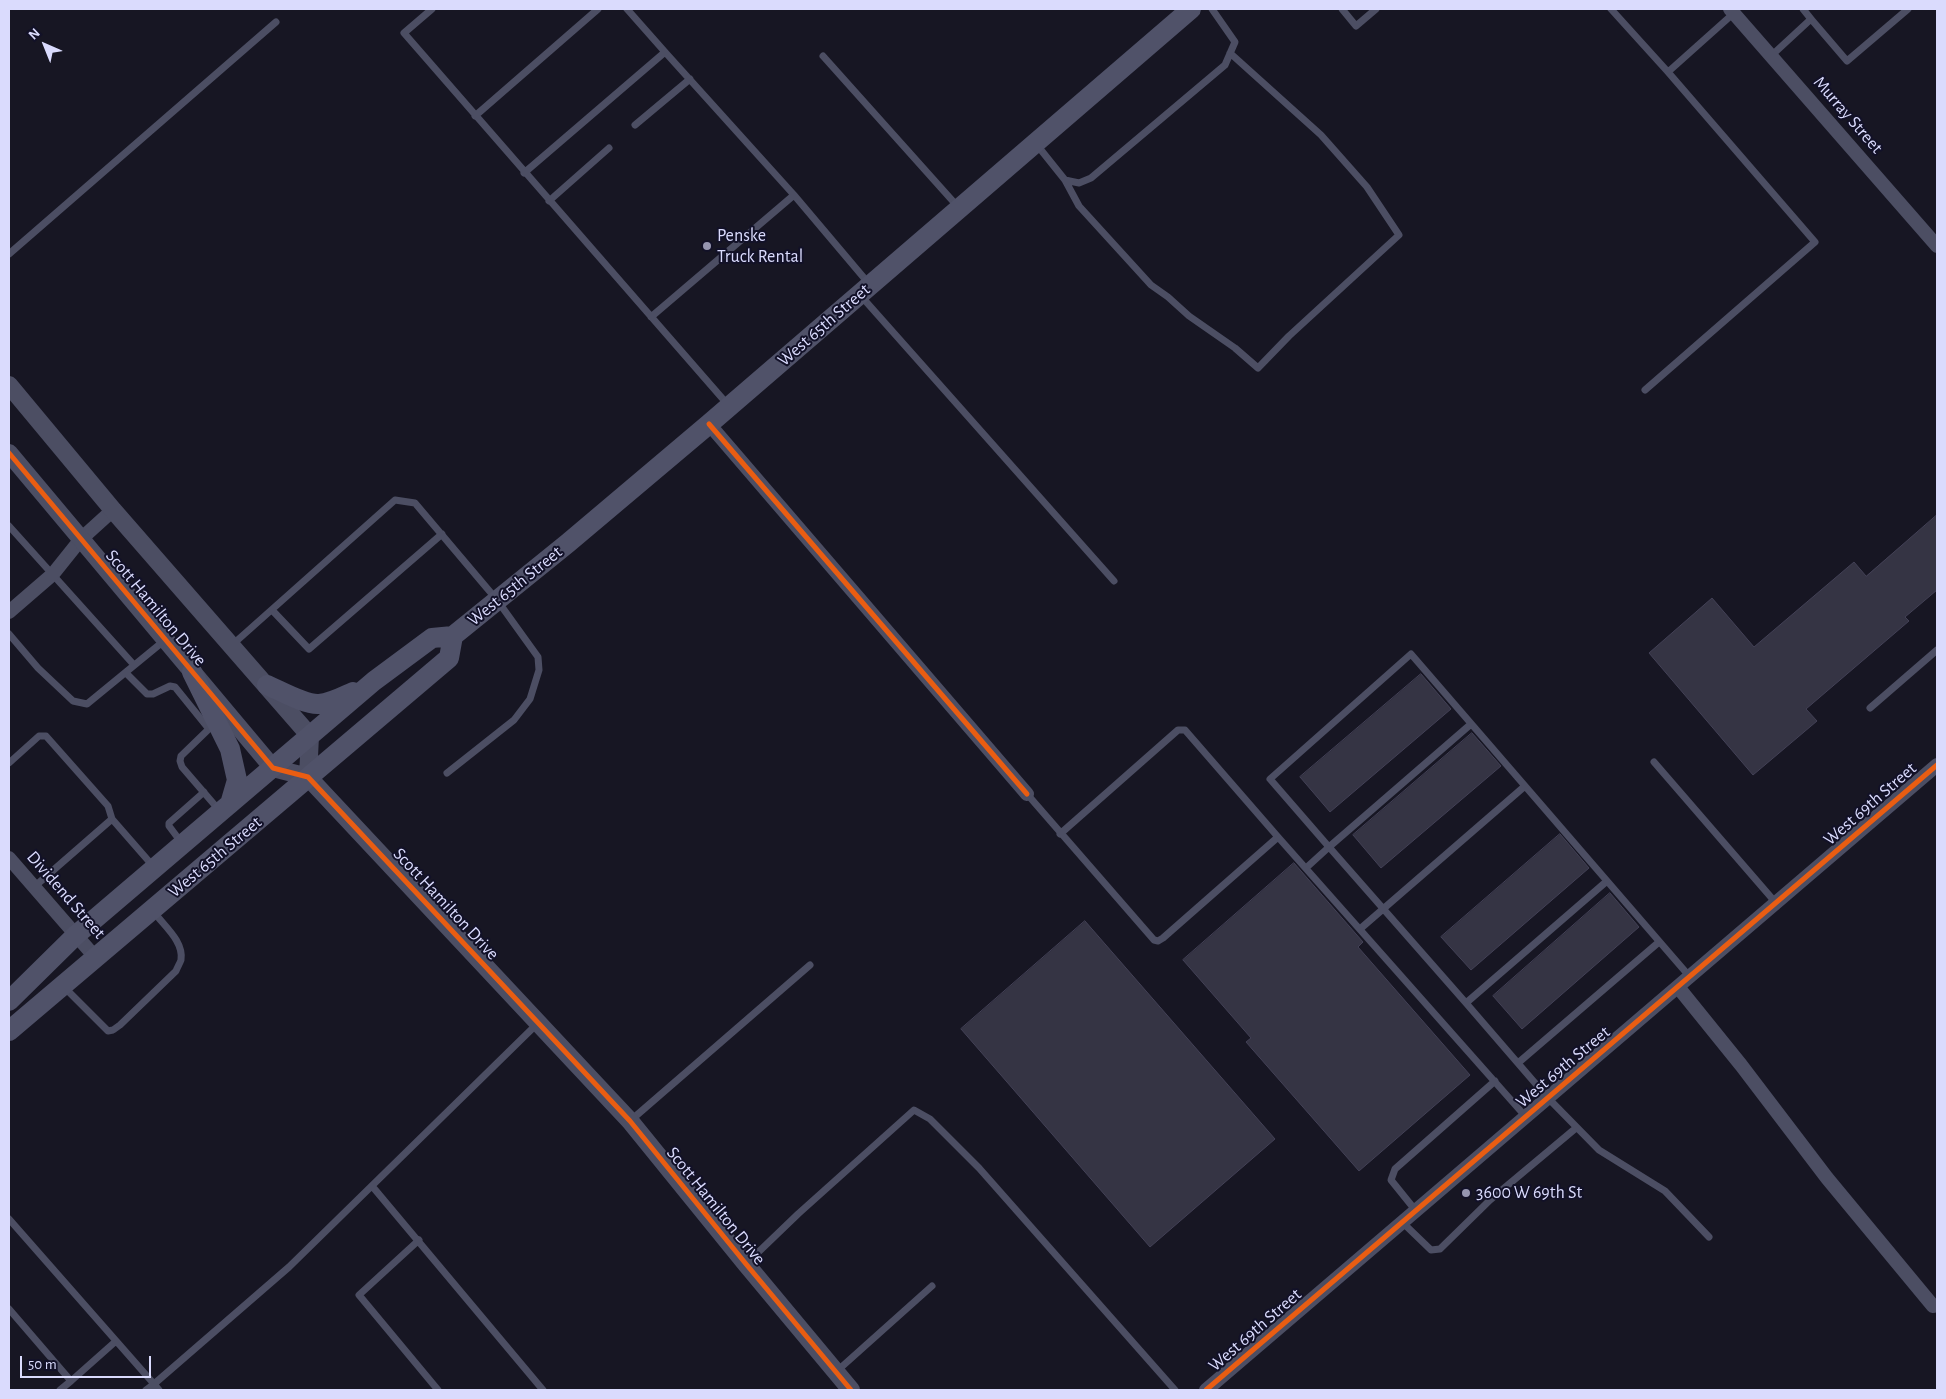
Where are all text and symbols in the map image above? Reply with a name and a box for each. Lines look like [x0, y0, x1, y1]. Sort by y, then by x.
north arrow [20, 20, 70, 70]
text: N [26, 26, 43, 43]
street label: Murray Street [1809, 72, 1887, 158]
place label: Penske Truck Rental [717, 225, 803, 268]
marker: Penske Truck Rental [701, 240, 713, 252]
street label: West 65th Street [773, 279, 875, 371]
street label: West 65th Street [463, 541, 567, 631]
street label: Scott Hamilton Drive [101, 545, 211, 671]
street label: West 69th Street [1819, 758, 1921, 850]
street label: West 65th Street [164, 812, 266, 902]
street label: Scott Hamilton Drive [388, 843, 504, 965]
street label: Dividend Street [22, 847, 110, 943]
street label: West 69th Street [1512, 1021, 1614, 1113]
street label: Scott Hamilton Drive [662, 1143, 770, 1269]
place label: 3600 W 69th St [1476, 1182, 1582, 1204]
marker: 3600 W 69th St [1460, 1187, 1472, 1199]
street label: West 69th Street [1204, 1284, 1306, 1376]
scale bar [22, 1346, 154, 1378]
text: 50 m [28, 1357, 57, 1372]

